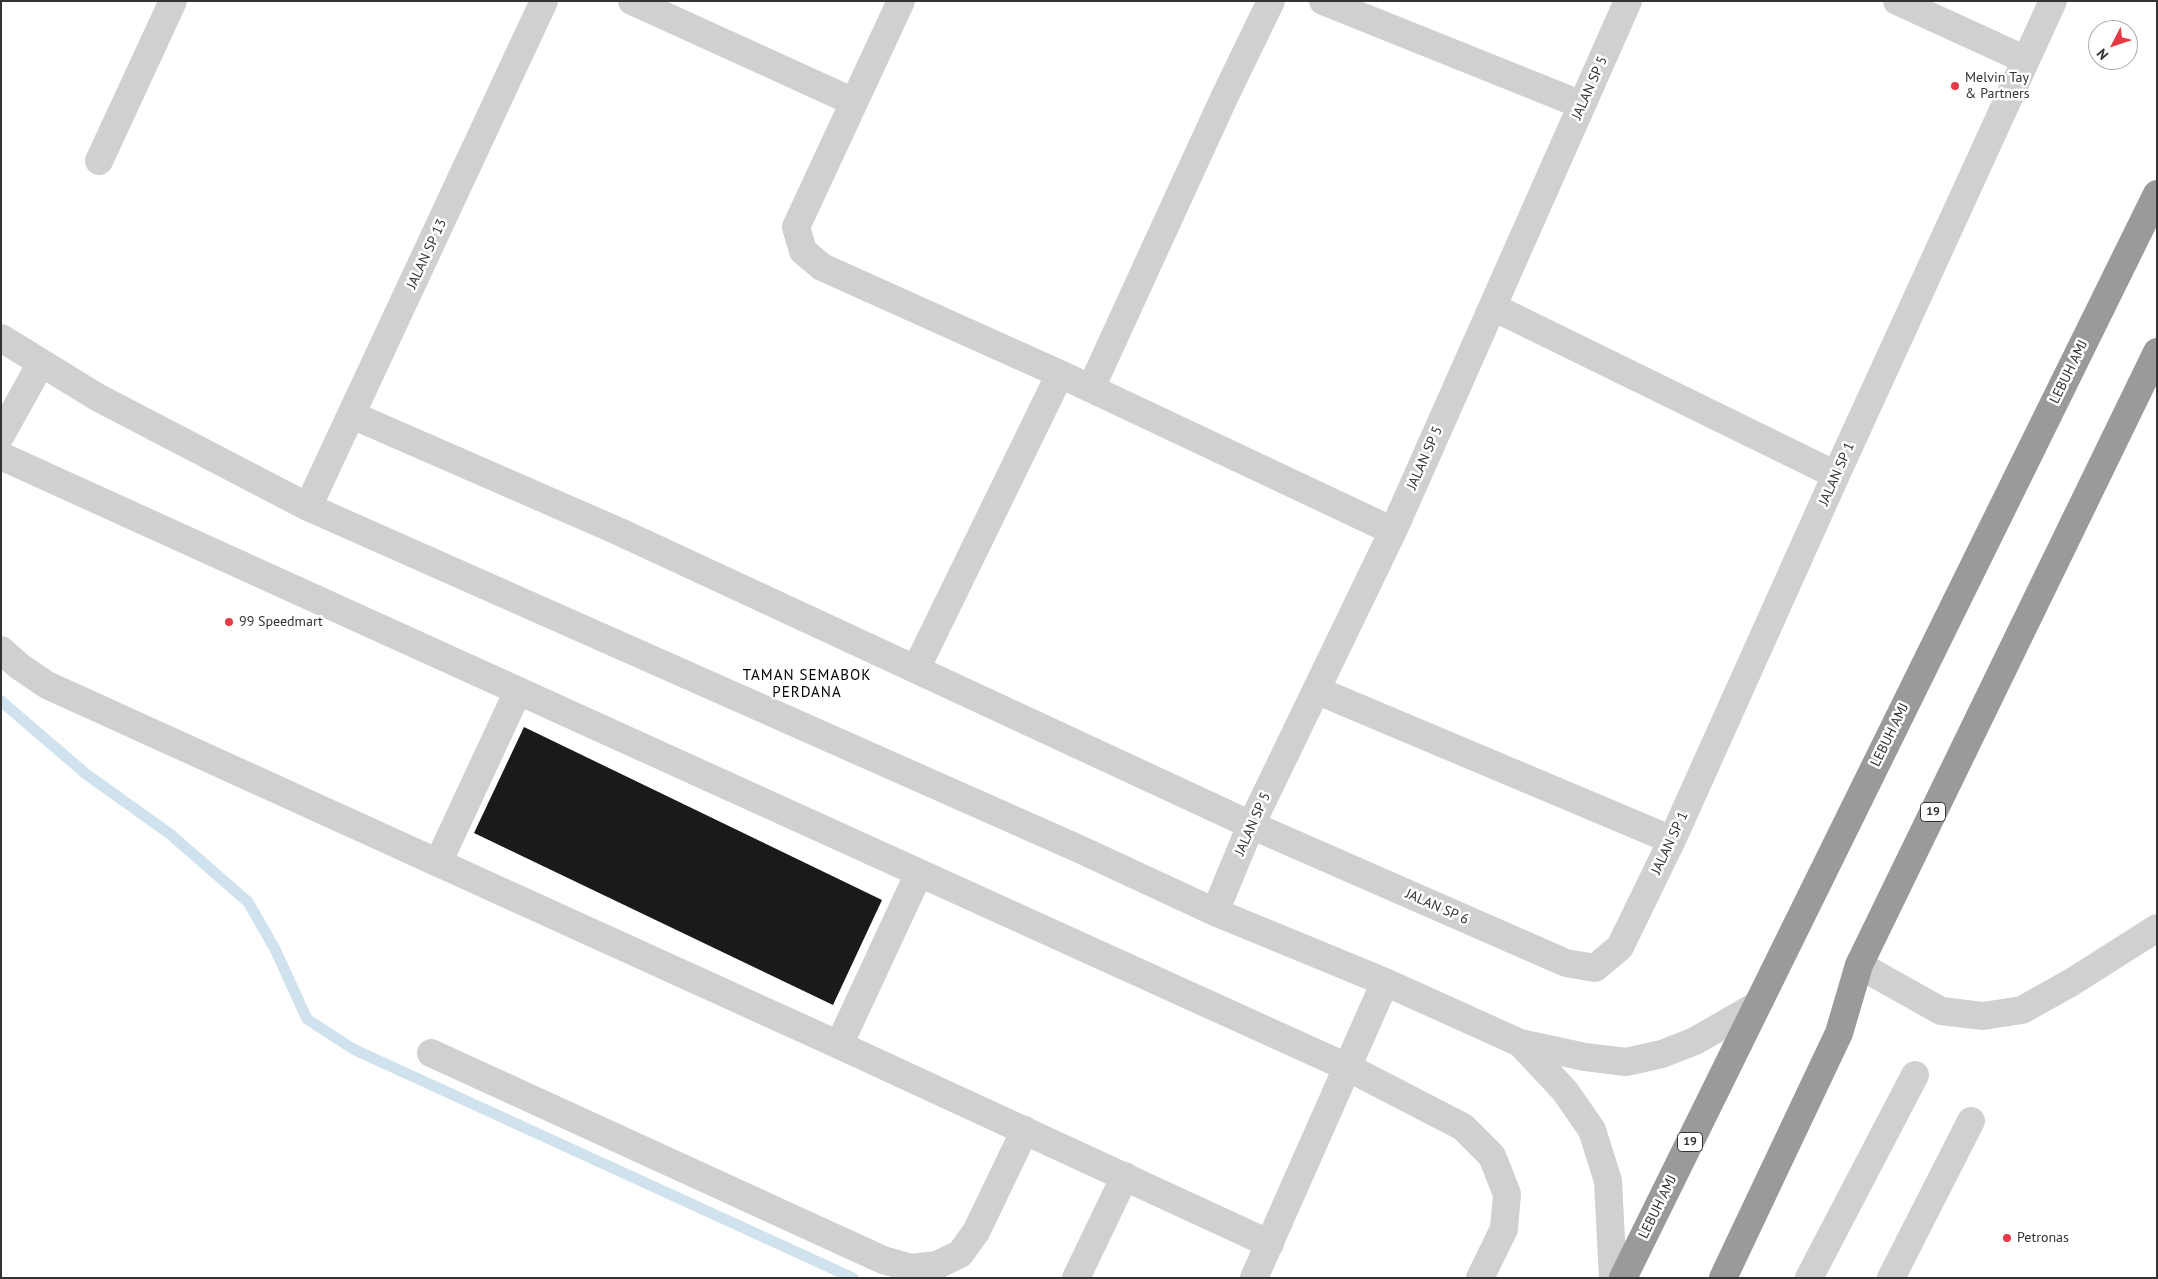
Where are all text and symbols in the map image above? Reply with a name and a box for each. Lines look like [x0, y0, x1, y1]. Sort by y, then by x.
north arrow [2088, 20, 2138, 70]
text: N [2093, 45, 2112, 64]
street label: JALAN SP 5 [1569, 54, 1611, 122]
place label: Melvin Tay & Partners [1965, 70, 2030, 102]
marker: Melvin Tay & Partners [1949, 80, 1961, 92]
street label: JALAN SP 13 [403, 216, 451, 292]
street label: LEBUH AMJ [2046, 338, 2092, 406]
street label: JALAN SP 5 [1404, 424, 1446, 492]
street label: JALAN SP 1 [1816, 440, 1858, 508]
place label: 99 Speedmart [239, 614, 323, 630]
marker: 99 Speedmart [223, 616, 235, 628]
district label: TAMAN SEMABOK PERDANA [741, 667, 873, 702]
street label: LEBUH AMJ [1867, 701, 1913, 769]
street label: JALAN SP 5 [1232, 790, 1274, 858]
road number: 19 [1920, 802, 1946, 822]
street label: JALAN SP 1 [1648, 809, 1692, 877]
street label: JALAN SP 6 [1403, 886, 1471, 928]
road number: 19 [1678, 1132, 1702, 1152]
street label: LEBUH AMJ [1635, 1173, 1681, 1241]
place label: Petronas [2017, 1230, 2069, 1246]
marker: Petronas [2001, 1232, 2013, 1244]

